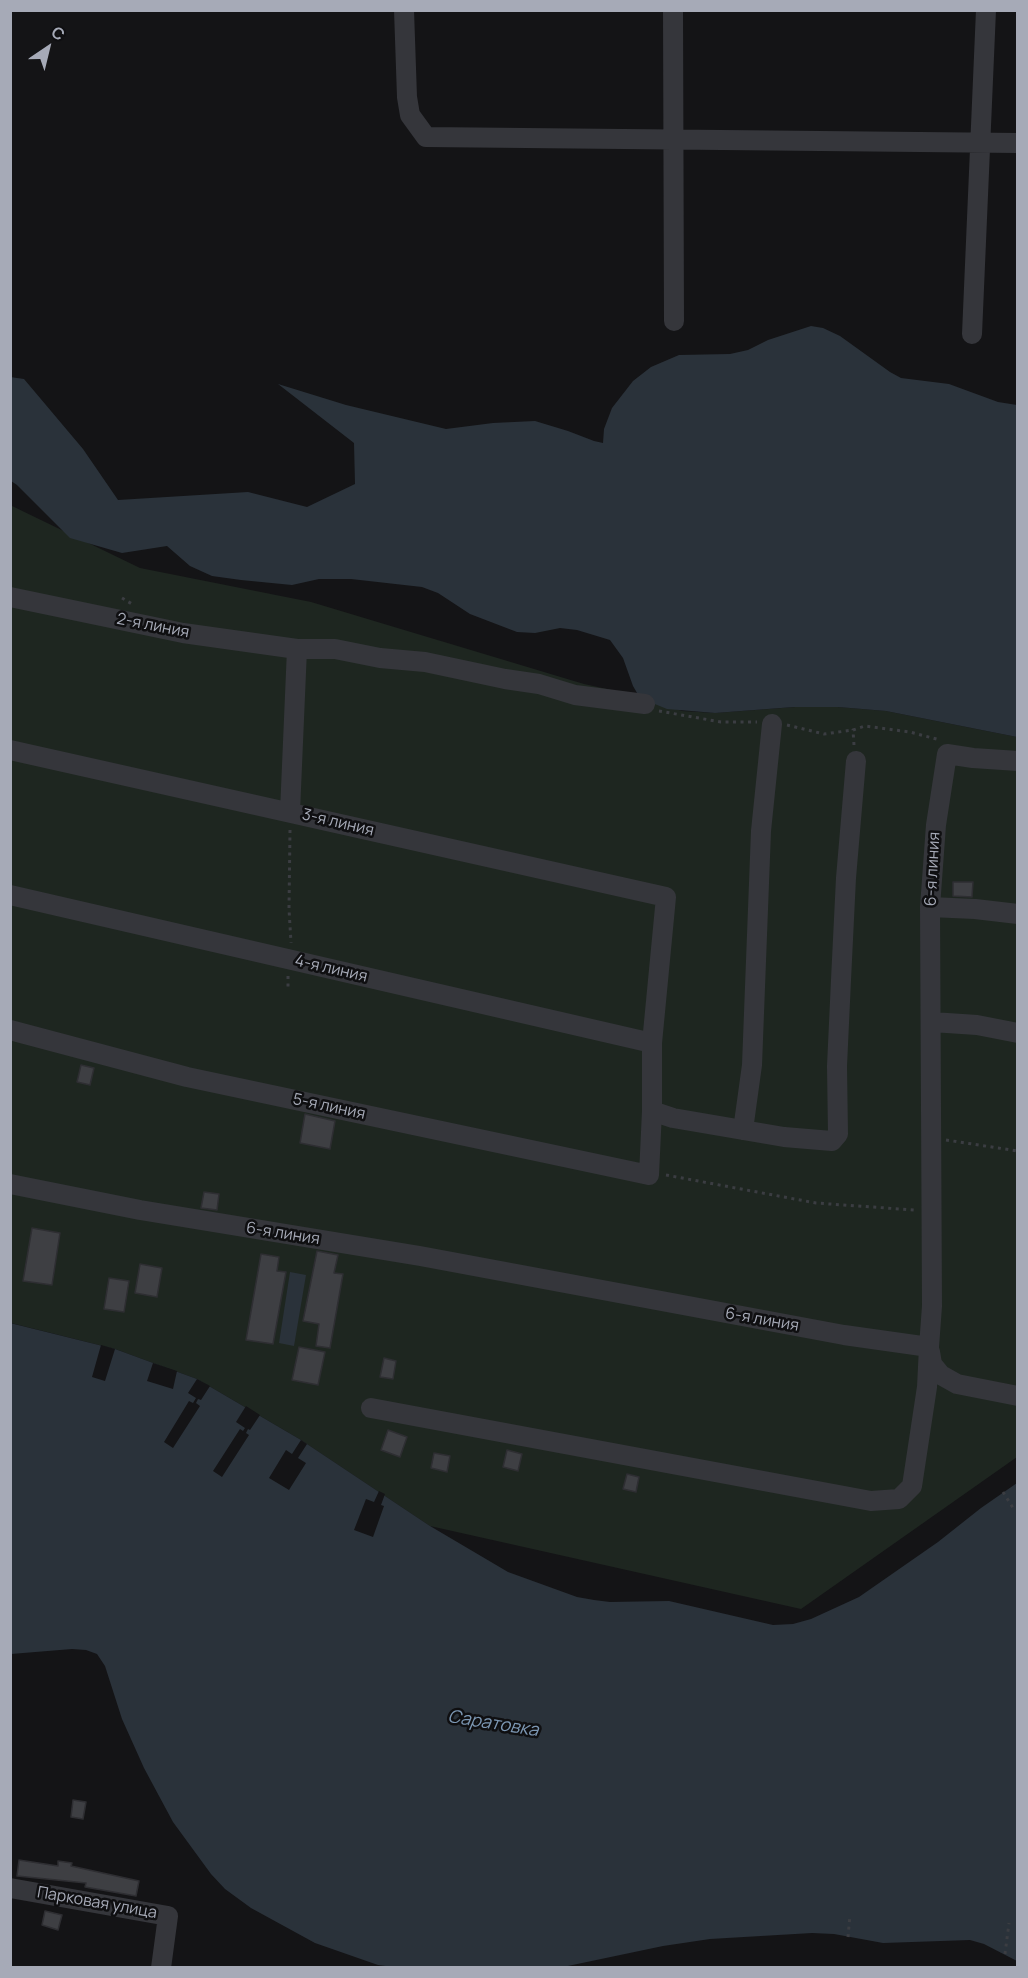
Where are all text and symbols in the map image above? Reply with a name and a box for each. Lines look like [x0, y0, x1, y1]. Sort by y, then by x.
north arrow [18, 18, 78, 78]
text: С [47, 21, 69, 46]
street label: 2-я линия [115, 610, 191, 642]
street label: 3-я линия [300, 805, 376, 841]
street label: 6-я линия [921, 831, 945, 907]
street label: 4-я линия [293, 951, 369, 987]
street label: 5-я линия [291, 1090, 367, 1124]
street label: 6-я линия [245, 1219, 321, 1249]
street label: 6-я линия [724, 1304, 800, 1336]
water label: Саратовка [446, 1706, 540, 1742]
street label: Парковая улица [36, 1883, 158, 1923]

